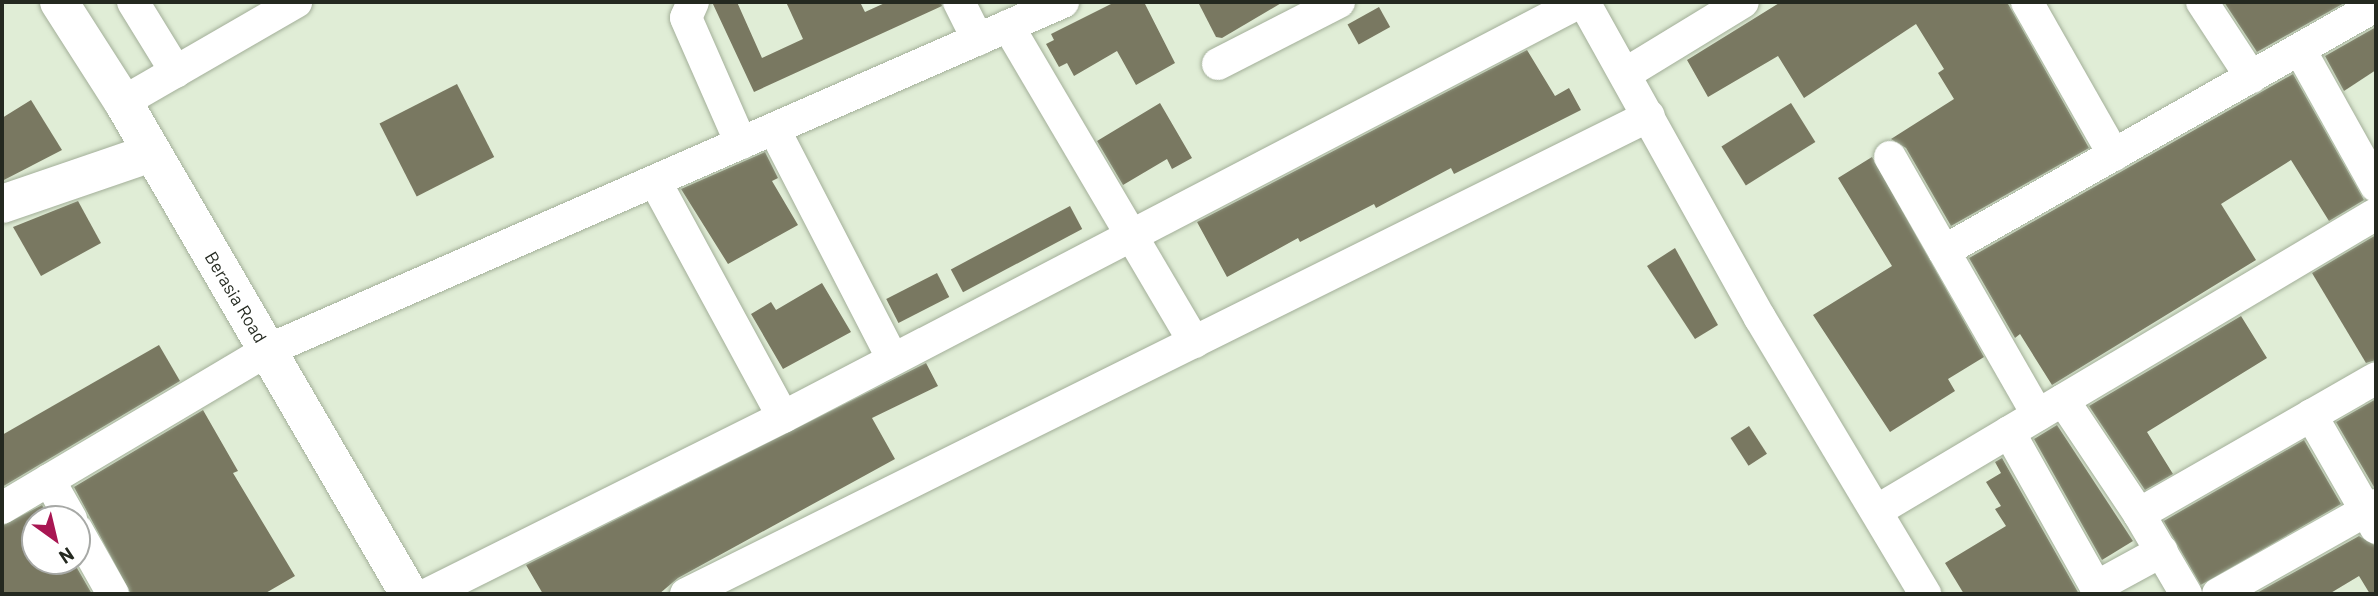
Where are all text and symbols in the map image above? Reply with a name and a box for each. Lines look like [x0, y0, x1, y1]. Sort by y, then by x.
street label: Berasia Road [200, 248, 272, 346]
north arrow [21, 505, 91, 575]
text: N [55, 543, 79, 569]

